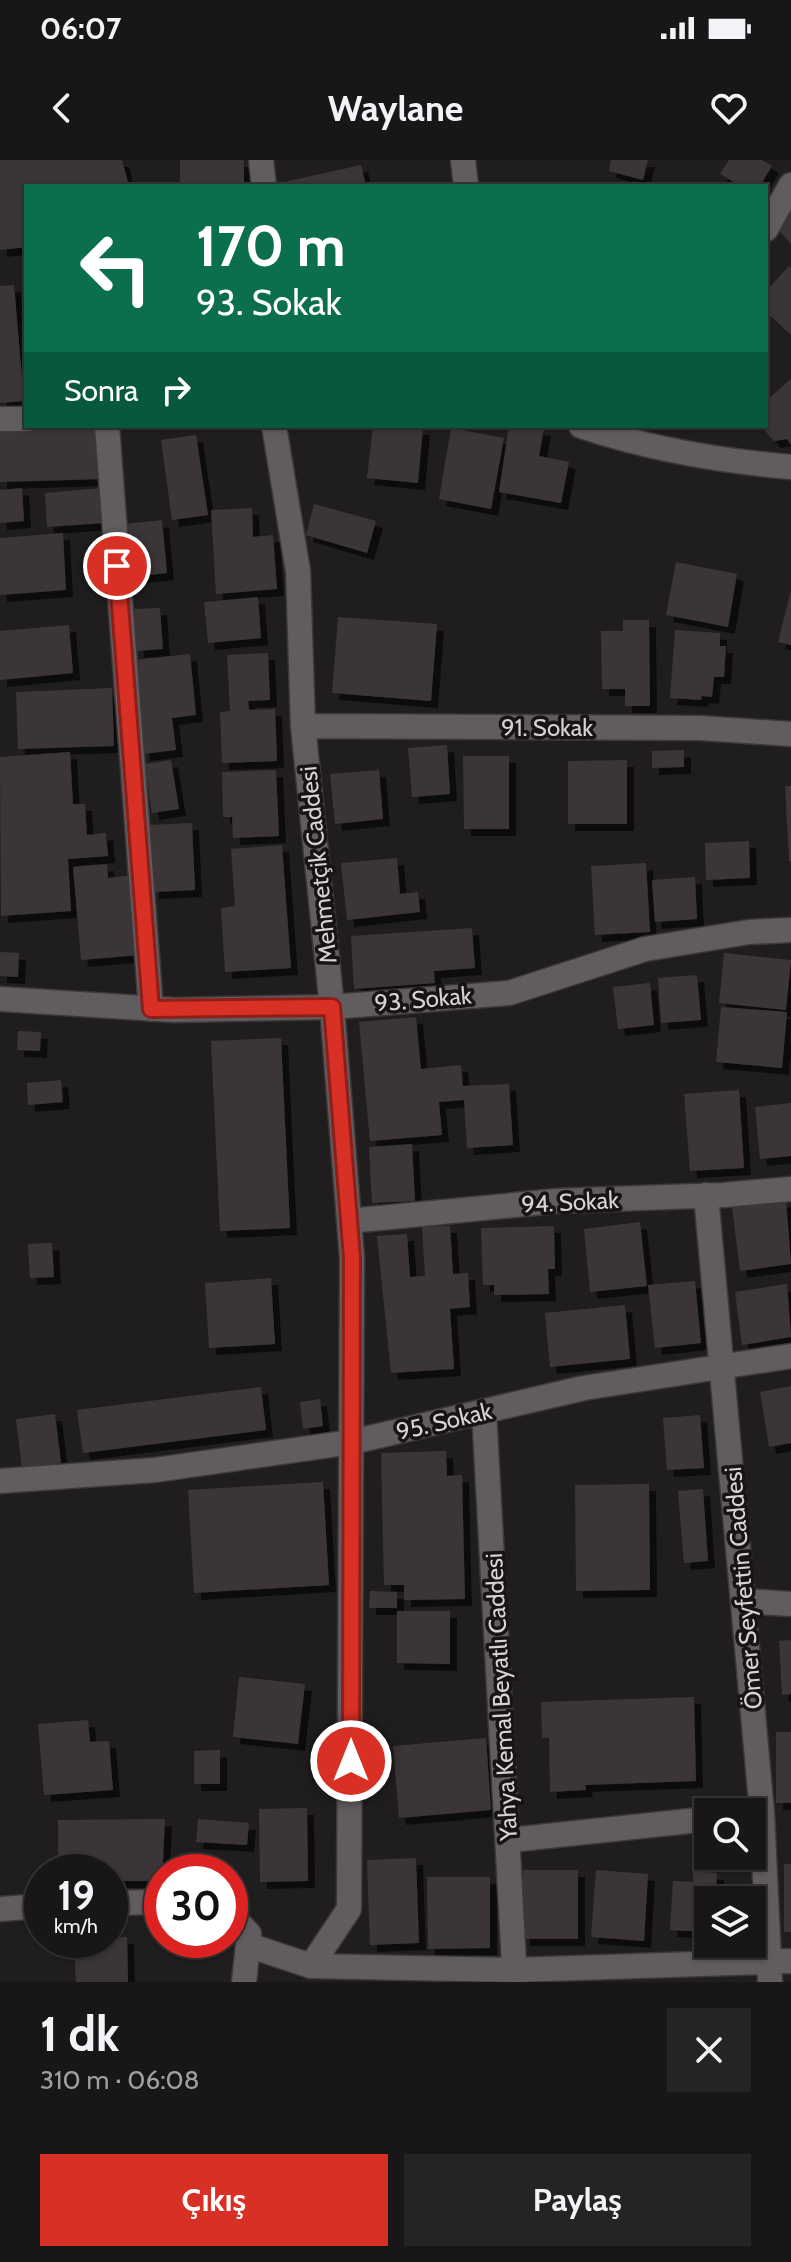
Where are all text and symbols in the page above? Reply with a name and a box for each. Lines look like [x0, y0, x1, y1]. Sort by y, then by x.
text: 06:07 [40, 10, 121, 47]
icon: back [40, 86, 84, 130]
text: Waylane [328, 86, 463, 130]
icon: heart [707, 86, 751, 130]
text: 170 m [196, 212, 346, 280]
icon: left [64, 216, 168, 320]
text: 93. Sokak [196, 280, 342, 324]
icon: right [154, 368, 198, 412]
text: Sonra [64, 372, 138, 409]
pin [83, 532, 151, 600]
icon: arrive [95, 544, 139, 588]
street label: 91. Sokak [501, 713, 593, 742]
street label: Mehmetçik Caddesi [293, 765, 343, 965]
street label: 93. Sokak [373, 980, 473, 1018]
street label: 94. Sokak [520, 1185, 620, 1219]
street label: 95. Sokak [393, 1396, 495, 1446]
street label: Ömer Seyfettin Caddesi [718, 1466, 768, 1710]
street label: Yahya Kemal Beyatlı Caddesi [479, 1552, 523, 1843]
position arrow [309, 1719, 393, 1803]
map controls [694, 1798, 766, 1958]
button: search [694, 1798, 766, 1870]
speed limit sign: 30 [144, 1854, 248, 1958]
text: 19 [57, 1871, 95, 1920]
button: layers [694, 1886, 766, 1958]
text: km/h [54, 1914, 98, 1938]
text: 1 dk [40, 2005, 119, 2063]
button: close [667, 2008, 751, 2092]
text: 310 m · 06:08 [40, 2064, 199, 2096]
button: Çıkış [40, 2154, 388, 2246]
button: Paylaş [404, 2154, 751, 2246]

